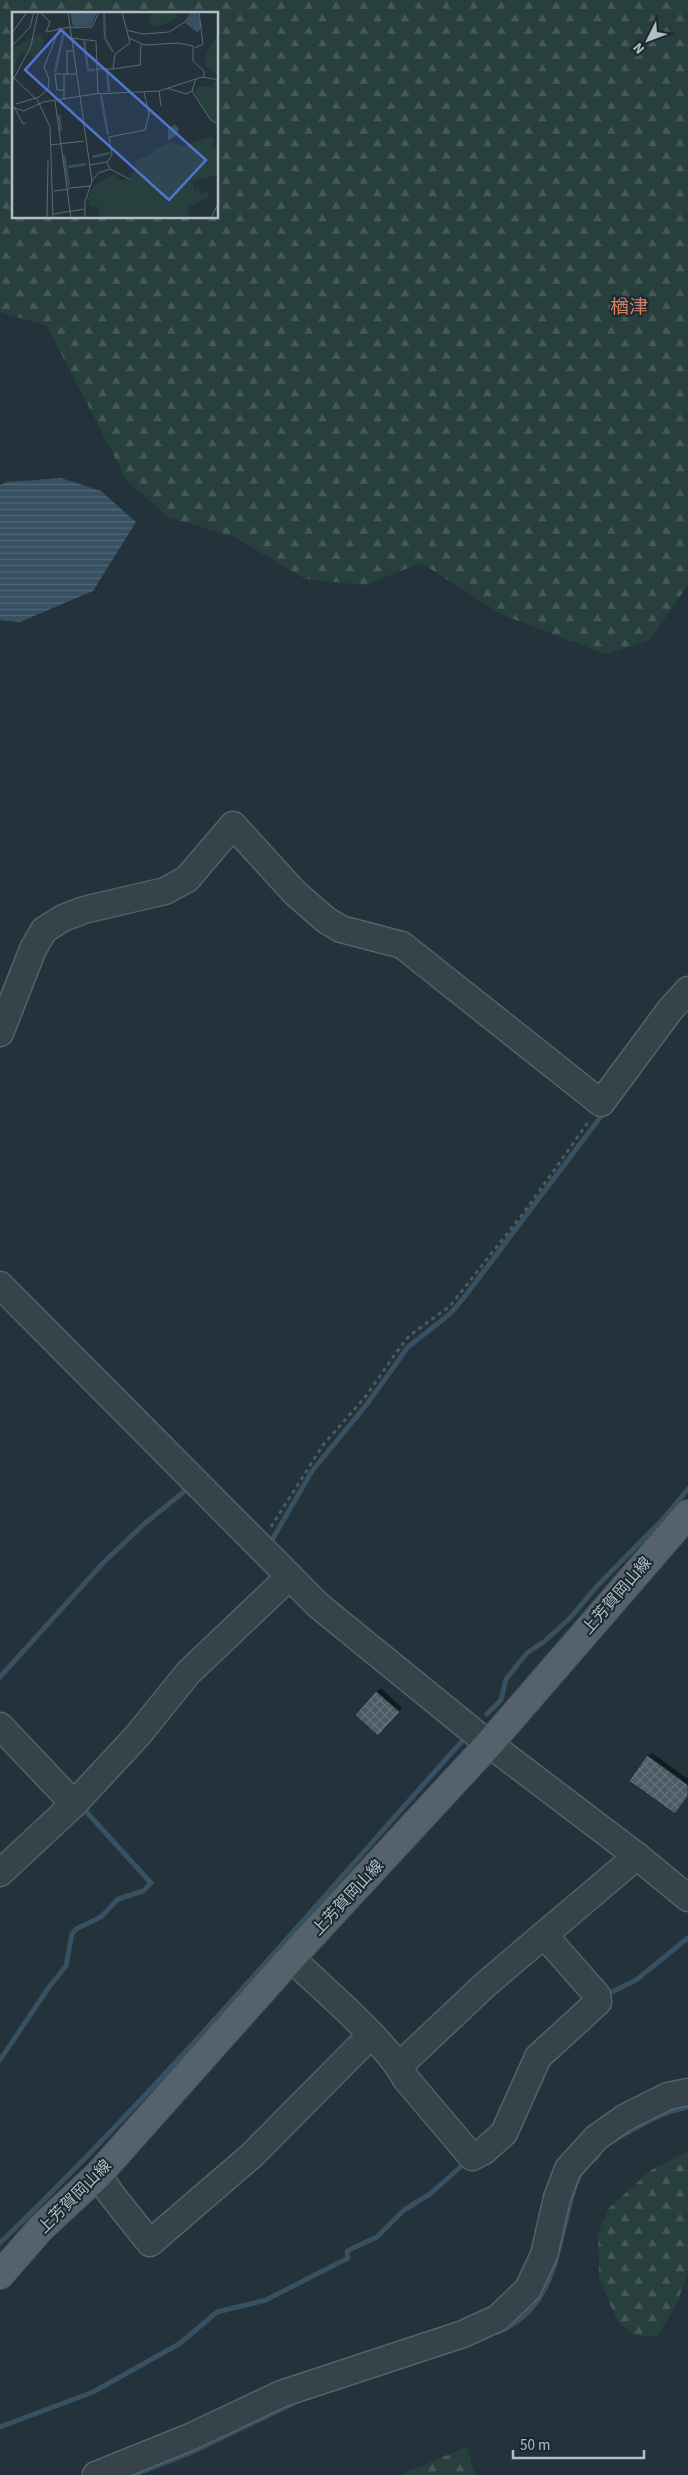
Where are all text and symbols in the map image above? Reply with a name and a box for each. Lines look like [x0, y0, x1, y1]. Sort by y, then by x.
inset map [12, 12, 219, 219]
north arrow [623, 15, 673, 65]
text: N [629, 38, 650, 58]
district label: 楢津 [610, 294, 648, 321]
street label: 上芳賀岡山線 [577, 1552, 657, 1639]
street label: 上芳賀岡山線 [307, 1855, 389, 1940]
street label: 上芳賀岡山線 [33, 2155, 116, 2238]
scale bar [513, 2428, 644, 2460]
text: 50 m [520, 2435, 550, 2456]

